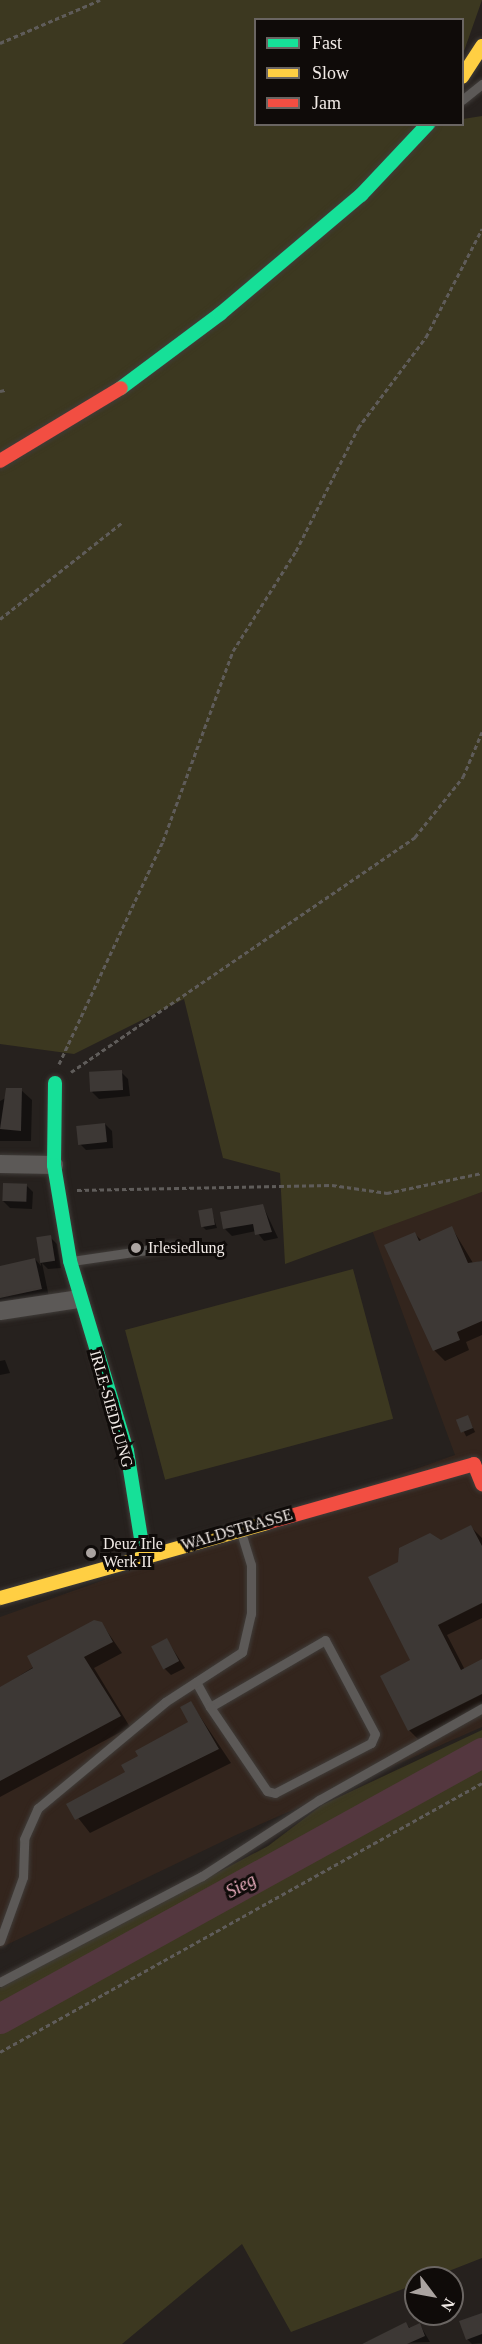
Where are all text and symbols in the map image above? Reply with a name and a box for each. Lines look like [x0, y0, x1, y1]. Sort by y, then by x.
legend [254, 18, 464, 126]
text: Fast [312, 33, 342, 53]
text: Slow [312, 63, 349, 83]
text: Jam [312, 93, 341, 113]
place label: Irlesiedlung [148, 1238, 224, 1258]
marker: Irlesiedlung [129, 1241, 143, 1255]
street label: IRLE-SIEDLUNG [85, 1348, 137, 1470]
street label: WALDSTRASSE [179, 1505, 295, 1555]
place label: Deuz Irle Werk II [103, 1534, 163, 1572]
marker: Deuz Irle Werk II [84, 1546, 98, 1560]
water label: Sieg [222, 1869, 260, 1903]
north arrow [404, 2266, 464, 2326]
text: N [438, 2295, 458, 2314]

